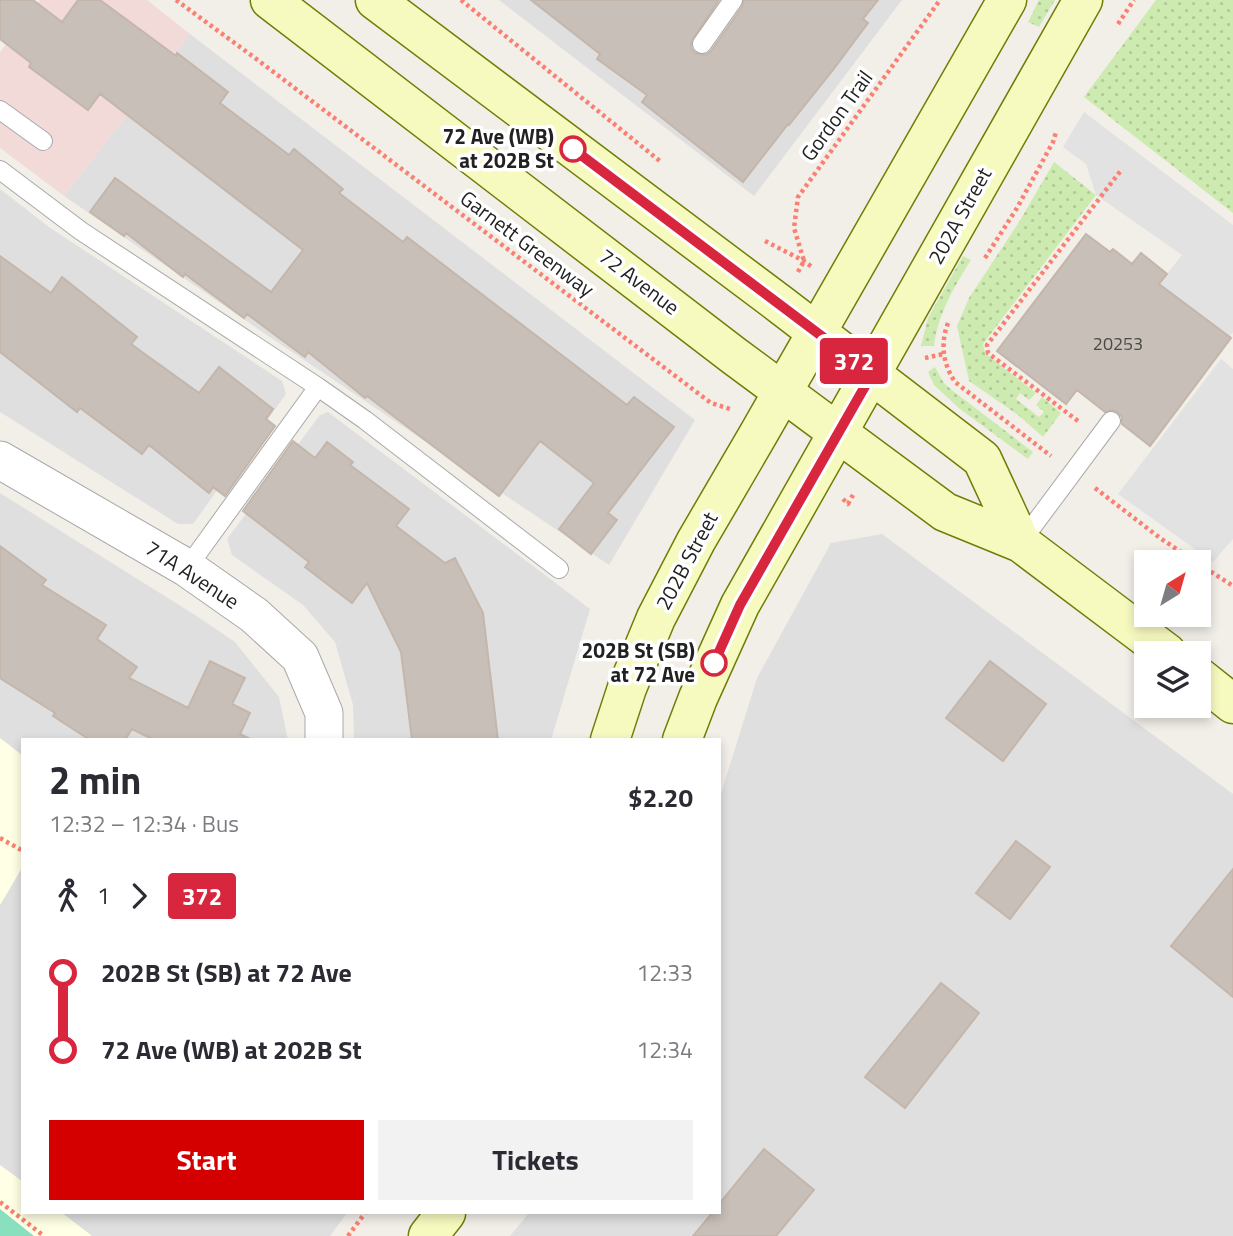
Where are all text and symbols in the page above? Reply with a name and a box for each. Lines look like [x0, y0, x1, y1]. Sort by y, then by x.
street label: Gordon Trail [792, 63, 880, 168]
place label: 72 Ave (WB) at 202B St [443, 120, 554, 176]
marker: 72 Ave (WB) at 202B St [560, 136, 586, 162]
street label: 202A Street [919, 161, 999, 270]
street label: Garnett Greenway [454, 182, 601, 304]
street label: 72 Avenue [593, 240, 687, 322]
house number: 20253 [1093, 330, 1143, 357]
line badge: 372 [814, 338, 894, 384]
text: 372 [834, 343, 874, 379]
street label: 202B Street [647, 505, 726, 615]
street label: 71A Avenue [139, 532, 246, 617]
north arrow [1134, 550, 1211, 626]
map controls [1134, 550, 1211, 718]
place label: 202B St (SB) at 72 Ave [582, 634, 695, 690]
button: layers [1134, 641, 1211, 718]
marker: 202B St (SB) at 72 Ave [701, 650, 727, 676]
text: 2 min [49, 751, 141, 809]
text: $2.20 [628, 778, 693, 817]
text: 12:32 – 12:34 · Bus [49, 806, 239, 841]
icon: walk [49, 877, 87, 915]
icon: forward [120, 877, 158, 915]
text: 1 [97, 878, 110, 913]
text: 372 [182, 878, 222, 914]
text: 202B St (SB) at 72 Ave [101, 953, 352, 992]
text: 12:33 [636, 955, 693, 990]
text: 72 Ave (WB) at 202B St [101, 1030, 362, 1069]
text: 12:34 [636, 1032, 693, 1067]
button: Start [49, 1120, 364, 1200]
button: Tickets [378, 1120, 693, 1200]

